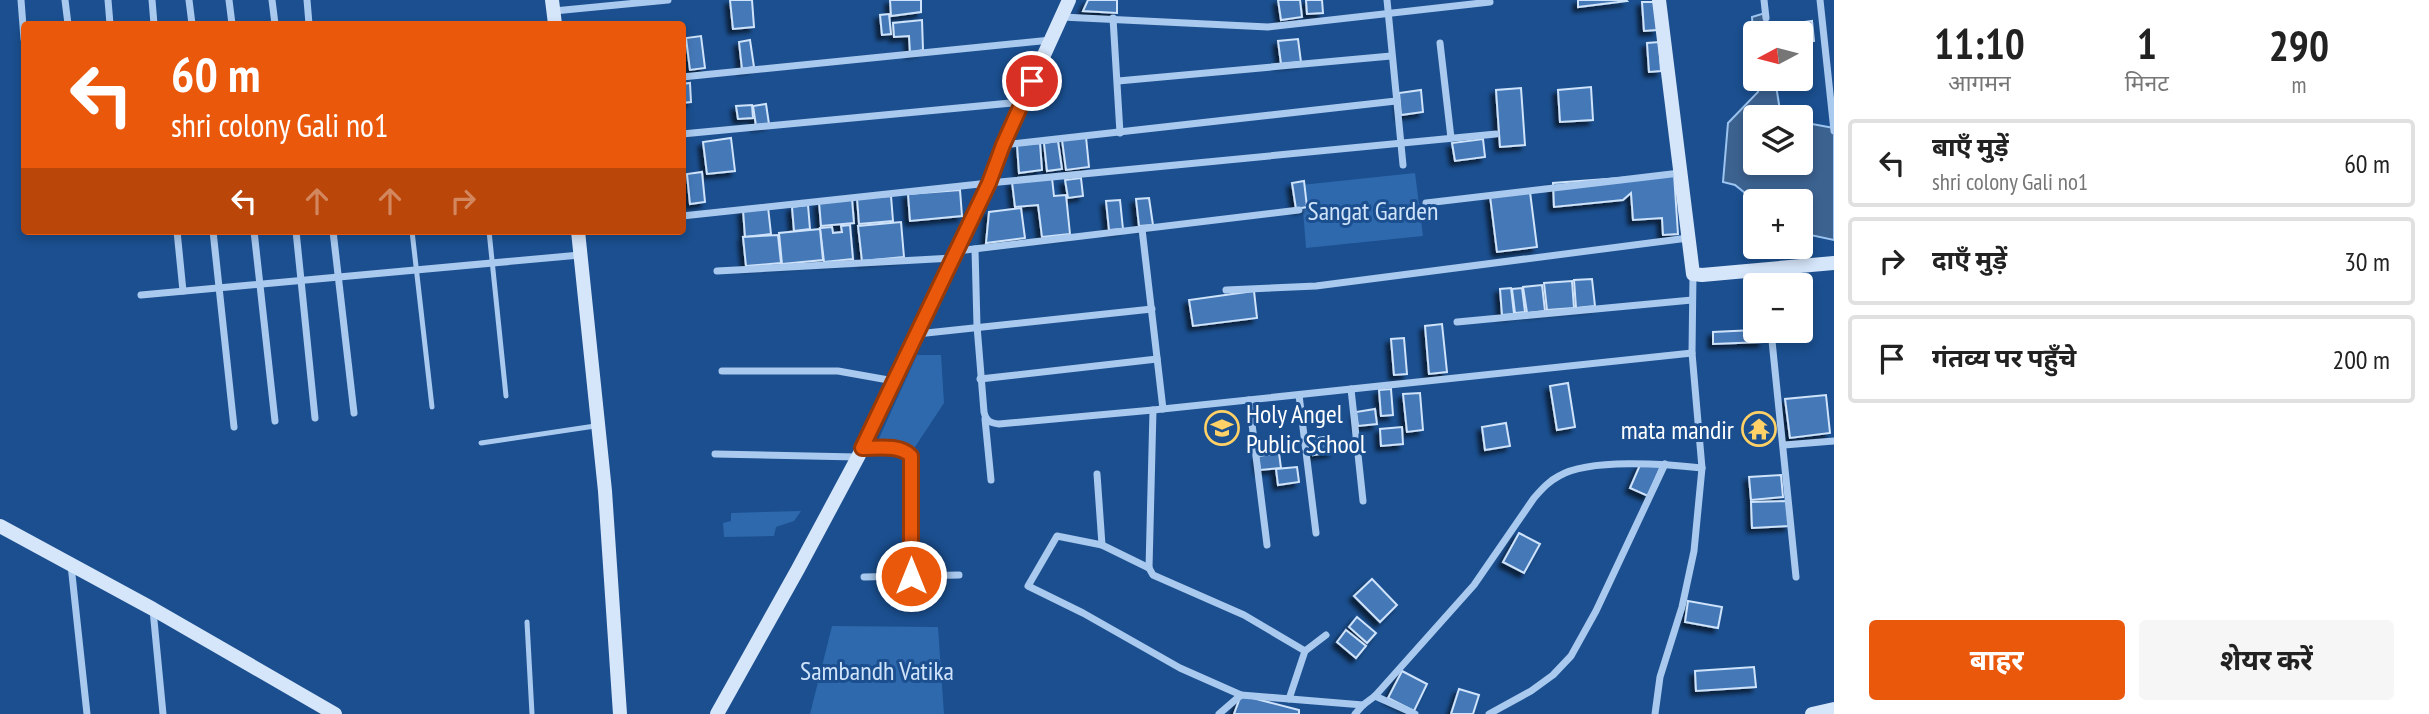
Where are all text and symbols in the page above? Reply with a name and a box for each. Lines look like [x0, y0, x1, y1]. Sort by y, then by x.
text: 11:10 [1934, 16, 2025, 71]
text: 1 [2137, 16, 2157, 71]
text: 290 [2269, 18, 2329, 73]
north arrow [1743, 21, 1813, 91]
map controls [1743, 21, 1813, 343]
text: 60 m [171, 42, 260, 106]
icon: left [56, 49, 147, 140]
pin [1002, 51, 1062, 111]
icon: arrive [1013, 62, 1051, 100]
text: आगमन [1948, 68, 2011, 97]
text: मिनट [2125, 68, 2169, 97]
text: m [2291, 70, 2306, 99]
text: shri colony Gali no1 [171, 104, 388, 146]
button: layers [1743, 105, 1813, 175]
text: बाएँ मुड़ें [1932, 130, 2009, 163]
icon: left [1873, 144, 1911, 182]
text: 60 m [2344, 147, 2390, 180]
text: shri colony Gali no1 [1932, 167, 2088, 196]
icon: left [225, 182, 263, 220]
icon: ahead [298, 182, 336, 220]
icon: ahead [371, 182, 409, 220]
icon: right [444, 182, 482, 220]
button: + [1743, 189, 1813, 259]
park label: Sangat Garden [1308, 194, 1438, 227]
icon: right [1873, 242, 1911, 280]
text: दाएँ मुड़ें [1932, 243, 2007, 276]
text: 30 m [2344, 245, 2390, 278]
button: − [1743, 273, 1813, 343]
icon: arrive [1873, 340, 1911, 378]
text: गंतव्य पर पहुँचे [1932, 341, 2076, 374]
text: 200 m [2332, 343, 2390, 376]
place label: Holy Angel Public School [1246, 397, 1366, 460]
school or university icon: Holy Angel Public School [1203, 409, 1241, 447]
temple icon: mata mandir [1740, 410, 1778, 448]
place label: mata mandir [1621, 413, 1734, 446]
position arrow [874, 539, 948, 613]
button: बाहर [1869, 620, 2125, 700]
button: शेयर करें [2139, 620, 2394, 700]
park label: Sambandh Vatika [800, 654, 954, 687]

